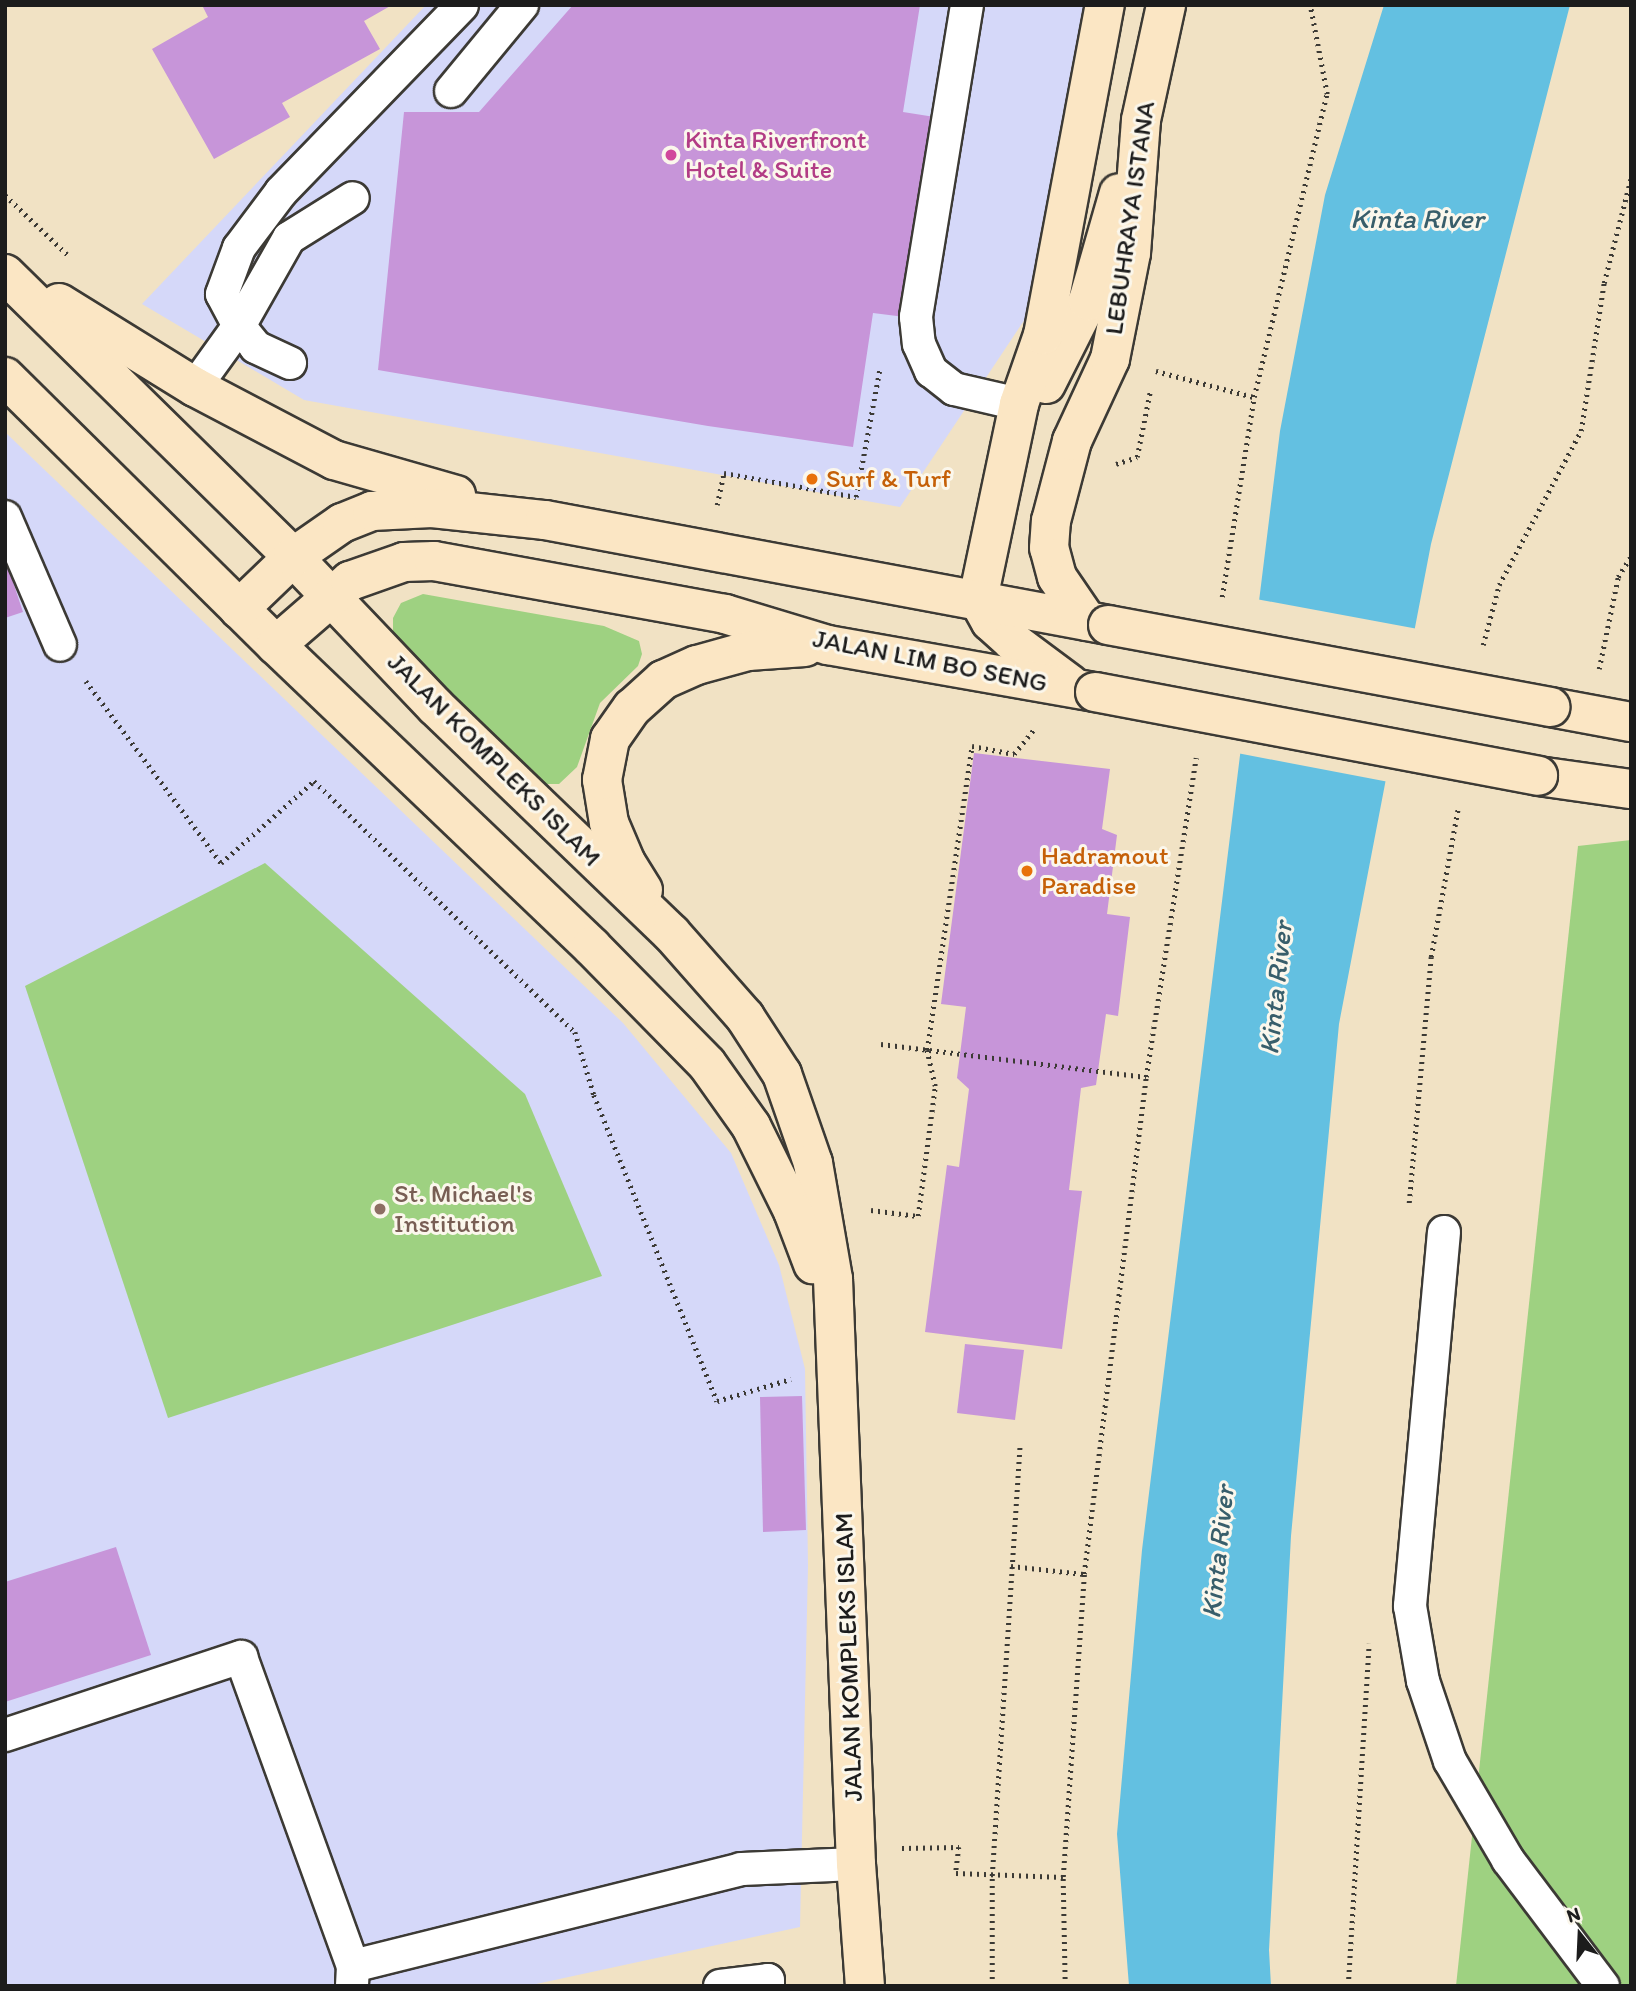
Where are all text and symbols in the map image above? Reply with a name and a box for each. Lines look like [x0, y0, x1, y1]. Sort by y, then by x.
street label: LEBUHRAYA ISTANA [1098, 98, 1162, 338]
place label: Kinta Riverfront Hotel & Suite [685, 124, 865, 186]
marker: Kinta Riverfront Hotel & Suite [663, 147, 679, 163]
water label: Kinta River [1351, 201, 1483, 235]
place label: Surf & Turf [826, 463, 951, 495]
marker: Surf & Turf [804, 471, 820, 487]
street label: JALAN LIM BO SENG [810, 623, 1050, 699]
street label: JALAN KOMPLEKS ISLAM [380, 646, 608, 874]
place label: Hadramout Paradise [1041, 840, 1169, 902]
marker: Hadramout Paradise [1019, 863, 1035, 879]
water label: Kinta River [1251, 920, 1299, 1056]
place label: St. Michael's Institution [394, 1178, 532, 1240]
marker: St. Michael's Institution [372, 1201, 388, 1217]
water label: Kinta River [1193, 1484, 1241, 1620]
street label: JALAN KOMPLEKS ISLAM [828, 1510, 870, 1804]
north arrow [1545, 1900, 1615, 1970]
text: N [1564, 1902, 1583, 1927]

